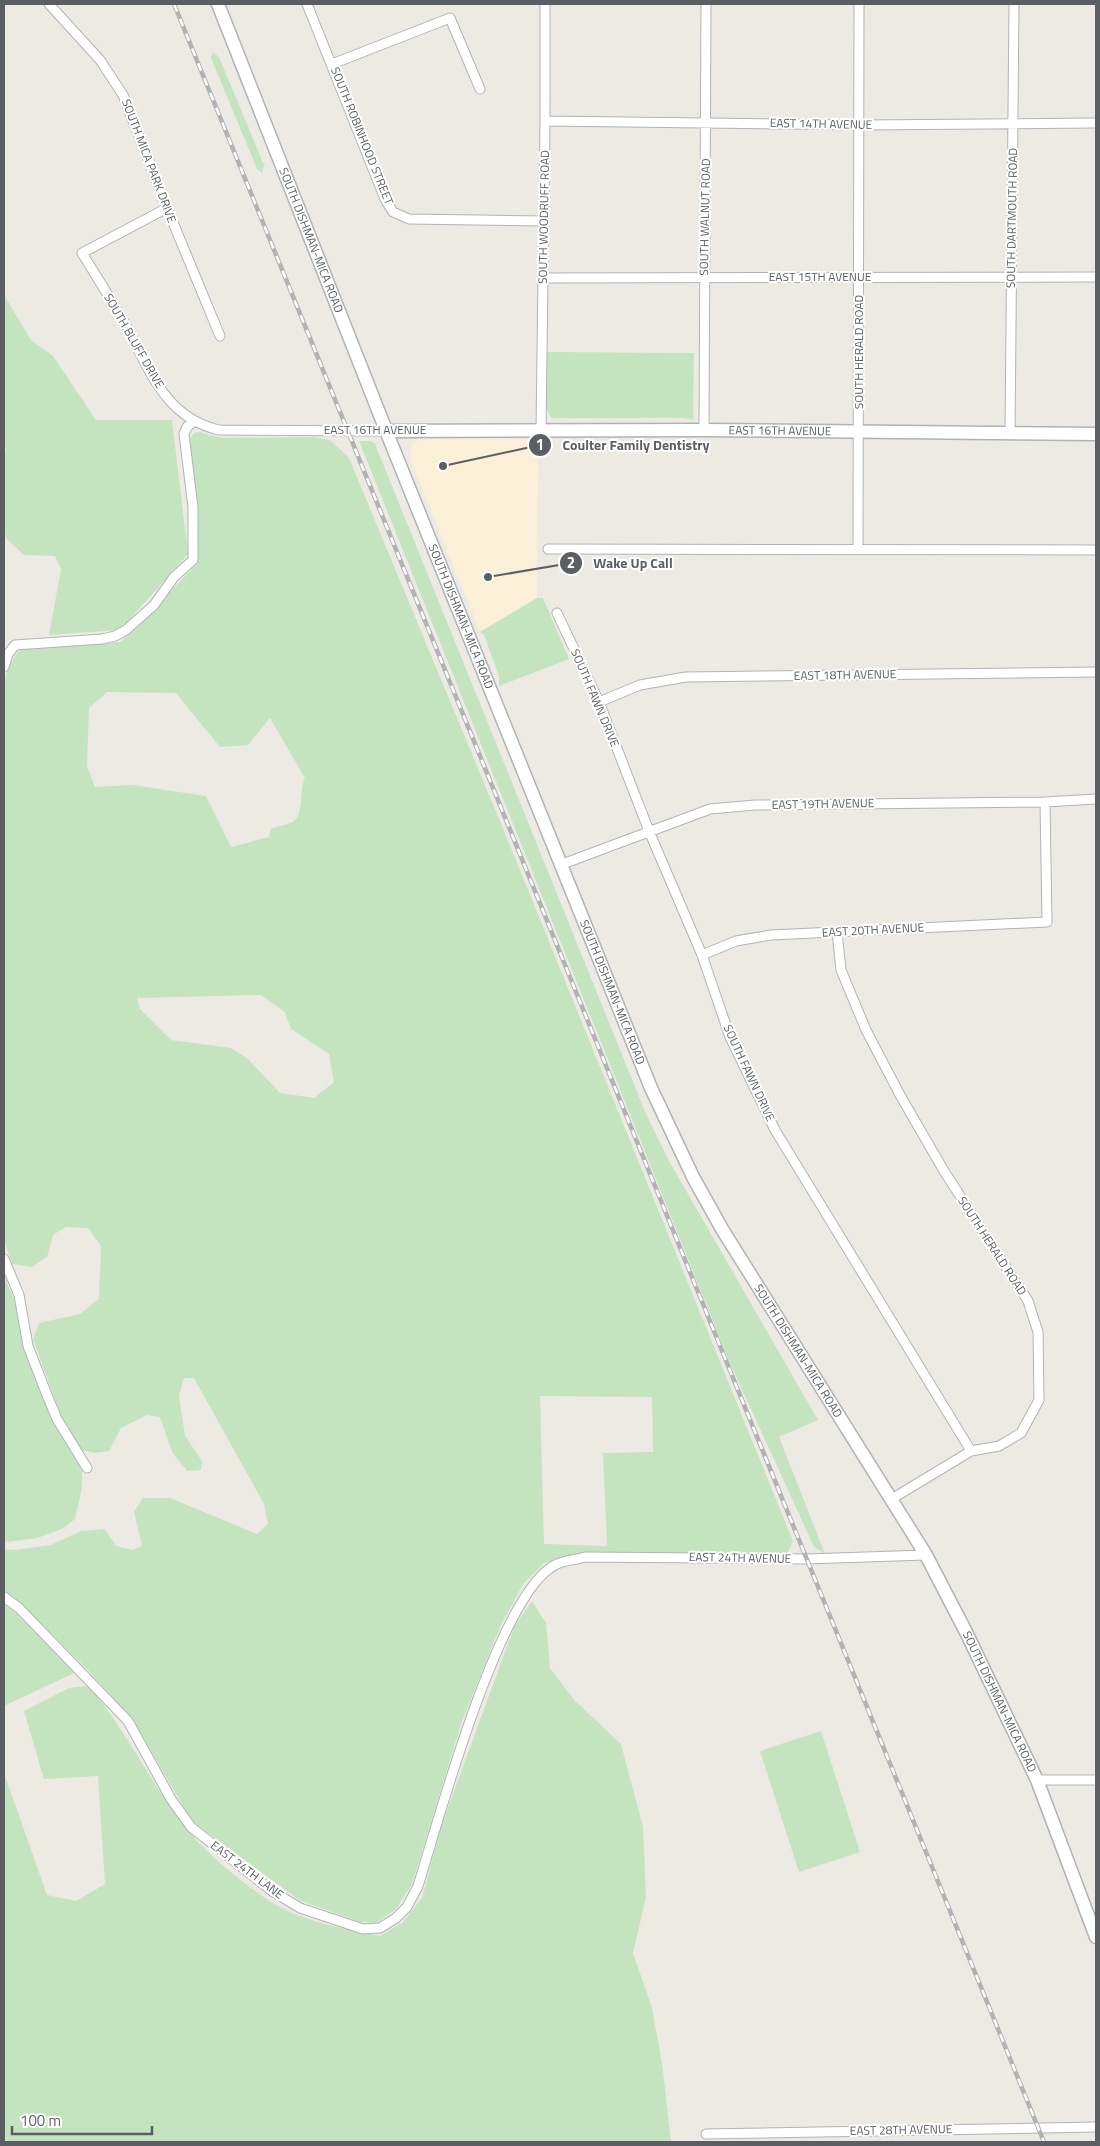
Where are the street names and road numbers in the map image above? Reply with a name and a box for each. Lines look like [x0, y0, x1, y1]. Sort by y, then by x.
street label: SOUTH ROBINHOOD STREET [326, 64, 399, 208]
street label: SOUTH MICA PARK DRIVE [117, 96, 182, 226]
street label: EAST 14TH AVENUE [770, 113, 873, 134]
street label: SOUTH DARTMOUTH ROAD [1001, 147, 1022, 288]
street label: SOUTH WOODRUFF ROAD [533, 150, 554, 284]
street label: SOUTH WALNUT ROAD [694, 158, 715, 276]
street label: SOUTH DISHMAN-MICA ROAD [274, 165, 349, 316]
street label: EAST 15TH AVENUE [769, 267, 872, 286]
street label: SOUTH BLUFF DRIVE [99, 290, 170, 392]
street label: SOUTH HERALD ROAD [849, 294, 868, 409]
street label: EAST 16TH AVENUE [324, 420, 427, 439]
street label: EAST 16TH AVENUE [729, 420, 832, 440]
street label: SOUTH DISHMAN-MICA ROAD [424, 541, 499, 692]
street label: SOUTH FAWN DRIVE [566, 646, 625, 750]
street label: EAST 18TH AVENUE [794, 664, 897, 685]
street label: EAST 19TH AVENUE [772, 793, 875, 814]
street label: SOUTH DISHMAN-MICA ROAD [575, 917, 651, 1068]
street label: EAST 20TH AVENUE [821, 917, 925, 942]
street label: SOUTH FAWN DRIVE [719, 1021, 780, 1125]
street label: SOUTH HERALD ROAD [953, 1193, 1032, 1299]
street label: SOUTH DISHMAN-MICA ROAD [750, 1280, 848, 1421]
street label: EAST 24TH AVENUE [689, 1547, 792, 1568]
street label: SOUTH DISHMAN-MICA ROAD [958, 1628, 1042, 1776]
street label: EAST 24TH LANE [207, 1836, 288, 1904]
street label: EAST 28TH AVENUE [850, 2119, 953, 2140]

